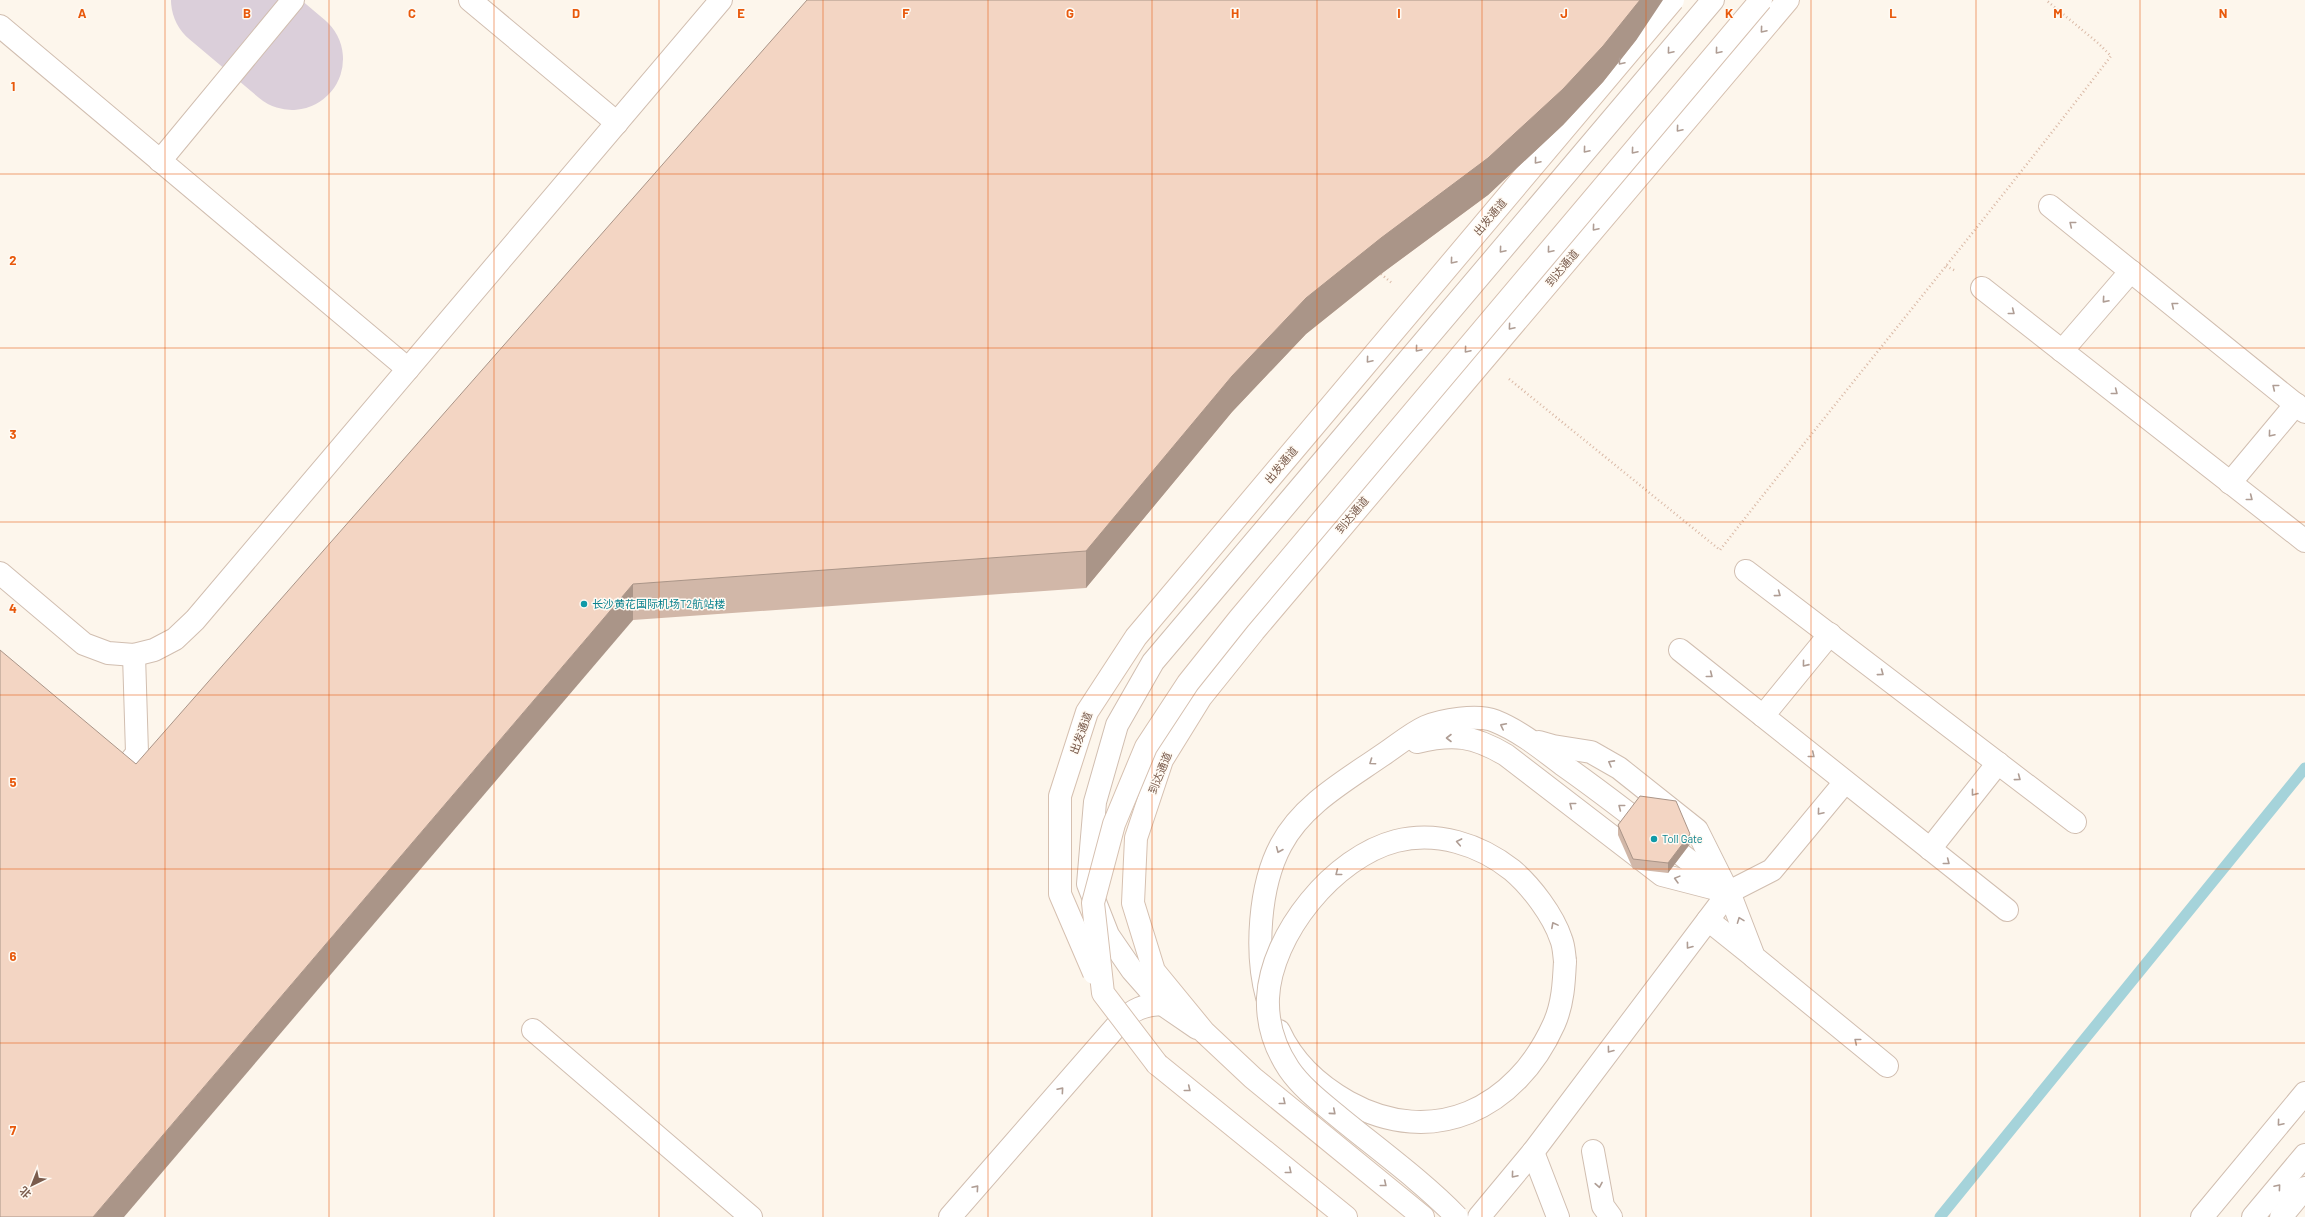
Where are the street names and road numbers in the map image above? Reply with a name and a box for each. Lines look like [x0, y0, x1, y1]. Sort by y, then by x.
street label: 出发通道 [1470, 196, 1509, 238]
street label: 到达通道 [1542, 247, 1581, 289]
street label: 出发通道 [1261, 444, 1300, 486]
street label: 到达通道 [1332, 494, 1371, 536]
street label: 出发通道 [1067, 710, 1094, 756]
street label: 到达通道 [1145, 750, 1174, 796]

